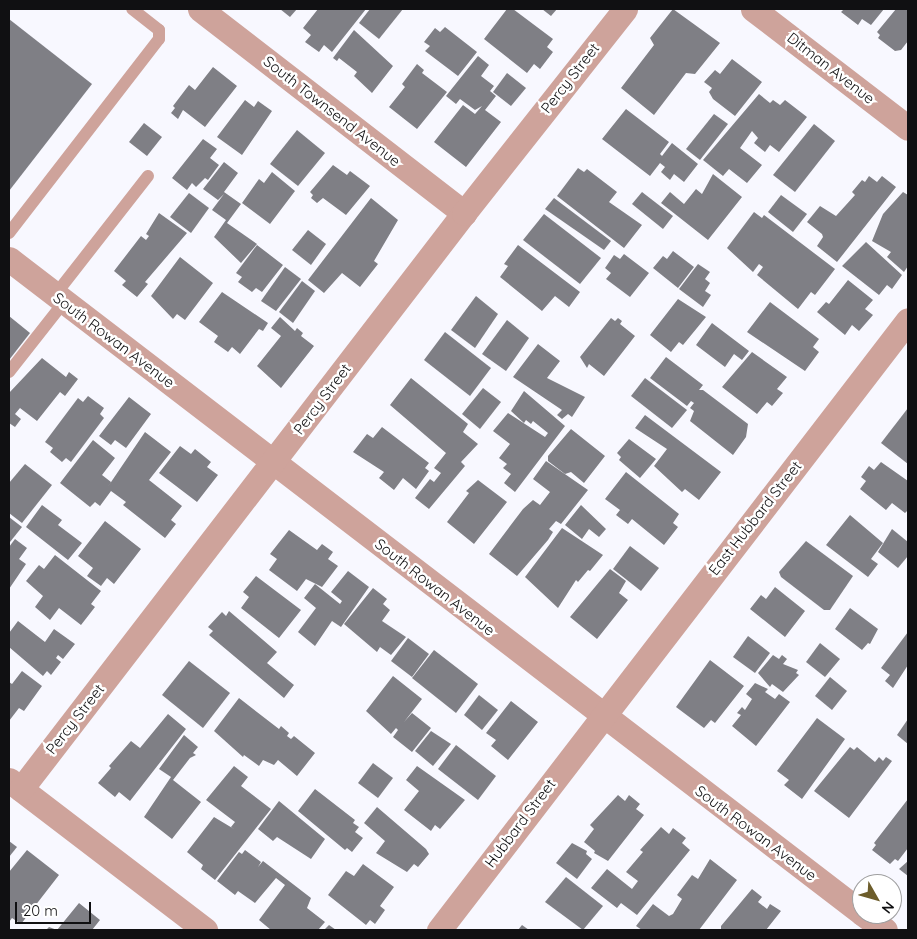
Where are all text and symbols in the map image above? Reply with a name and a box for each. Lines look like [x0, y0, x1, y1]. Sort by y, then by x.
street label: Ditman Avenue [784, 28, 878, 108]
street label: Percy Street [537, 39, 603, 117]
street label: South Townsend Avenue [260, 52, 404, 170]
street label: South Rowan Avenue [50, 289, 178, 391]
street label: Percy Street [290, 360, 354, 438]
street label: East Hubbard Street [705, 457, 805, 579]
street label: South Rowan Avenue [371, 535, 499, 639]
street label: Percy Street [42, 680, 108, 758]
street label: Hubbard Street [481, 775, 559, 871]
street label: South Rowan Avenue [692, 782, 820, 884]
north arrow [852, 874, 902, 924]
scale bar [18, 892, 94, 924]
text: N [878, 898, 898, 917]
text: 20 m [23, 901, 58, 920]

